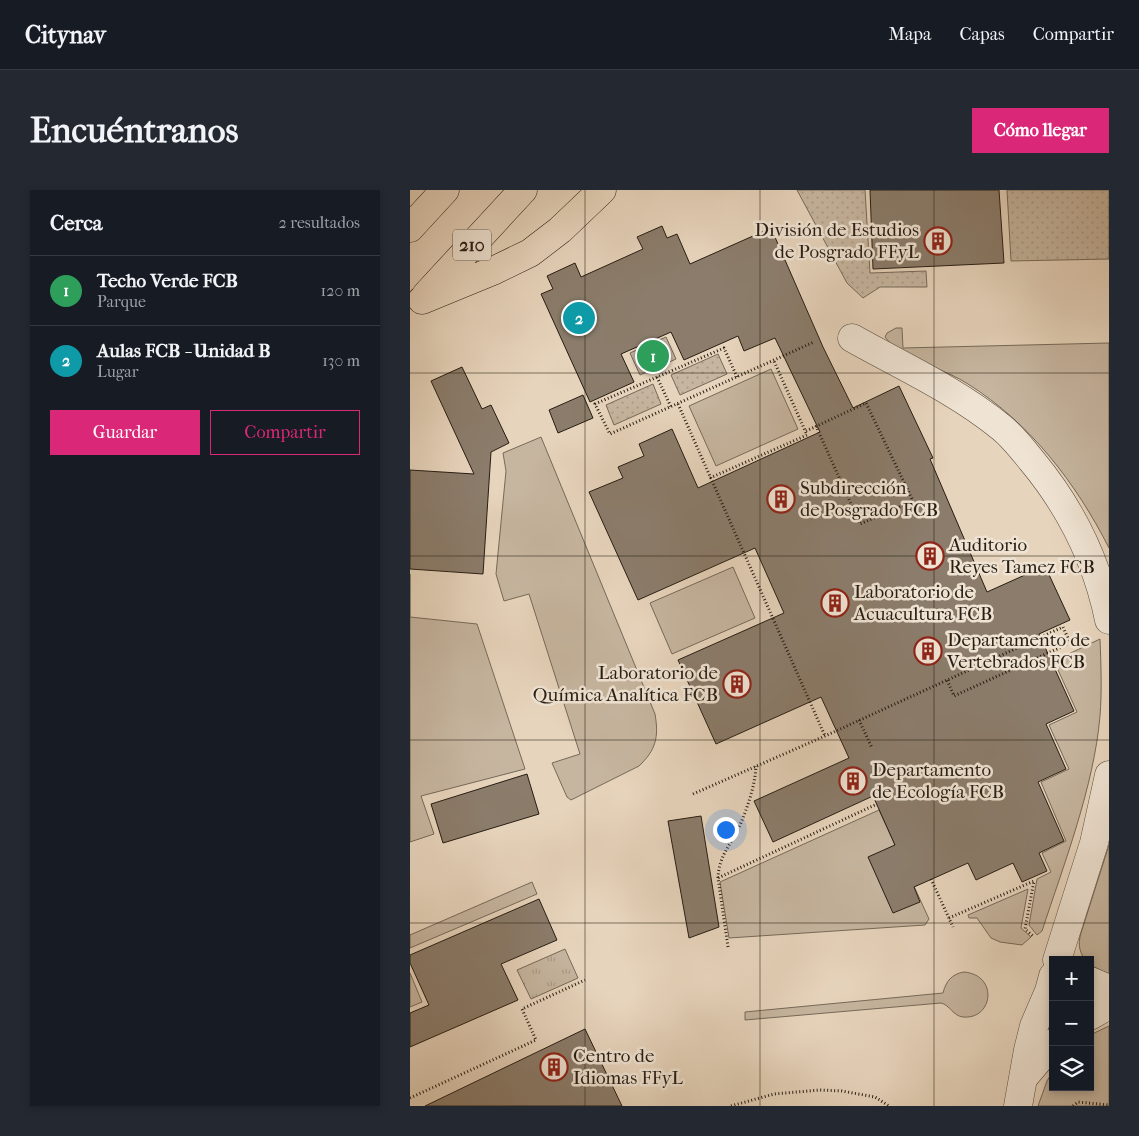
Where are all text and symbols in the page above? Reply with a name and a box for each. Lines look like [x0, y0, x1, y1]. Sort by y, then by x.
text: Citynav [25, 21, 106, 49]
text: Mapa [889, 24, 931, 45]
text: Capas [959, 24, 1005, 45]
text: Compartir [1033, 24, 1114, 45]
button: Cómo llegar [972, 108, 1109, 153]
text: Encuéntranos [30, 110, 238, 151]
text: Cerca [50, 211, 102, 235]
text: 2 resultados [279, 213, 360, 232]
place label: División de Estudios de Posgrado FFyL [755, 219, 920, 263]
building icon: División de Estudios de Posgrado FFyL [923, 226, 953, 256]
road number: 210 [453, 230, 491, 260]
text: Techo Verde FCB [97, 270, 238, 292]
text: 1 [63, 281, 69, 300]
text: 120 m [321, 281, 360, 300]
text: Parque [97, 292, 146, 311]
pin: 2 [563, 299, 595, 337]
pin: 1 [637, 337, 669, 375]
text: Aulas FCB - Unidad B [97, 340, 271, 362]
text: 2 [62, 351, 70, 370]
text: 130 m [322, 351, 360, 370]
text: Lugar [97, 362, 138, 381]
button: Guardar [50, 410, 200, 455]
button: Compartir [210, 410, 360, 455]
place label: Subdirección de Posgrado FCB [800, 477, 938, 521]
building icon: Subdirección de Posgrado FCB [766, 484, 796, 514]
place label: Auditorio Reyes Tamez FCB [948, 534, 1095, 578]
building icon: Auditorio Reyes Tamez FCB [915, 541, 945, 571]
place label: Laboratorio de Acuacultura FCB [853, 581, 992, 625]
building icon: Laboratorio de Acuacultura FCB [820, 588, 850, 618]
place label: Departamento de Vertebrados FCB [946, 629, 1090, 673]
building icon: Departamento de Vertebrados FCB [913, 636, 943, 666]
place label: Laboratorio de Química Analítica FCB [533, 662, 718, 706]
building icon: Laboratorio de Química Analítica FCB [722, 669, 752, 699]
place label: Departamento de Ecología FCB [872, 759, 1004, 803]
building icon: Departamento de Ecología FCB [838, 766, 868, 796]
your location [713, 817, 739, 843]
map controls [1049, 956, 1094, 1091]
button: + [1049, 956, 1094, 1001]
button: − [1049, 1001, 1094, 1046]
place label: Centro de Idiomas FFyL [573, 1045, 684, 1089]
button: layers [1049, 1046, 1094, 1091]
building icon: Centro de Idiomas FFyL [539, 1052, 569, 1082]

